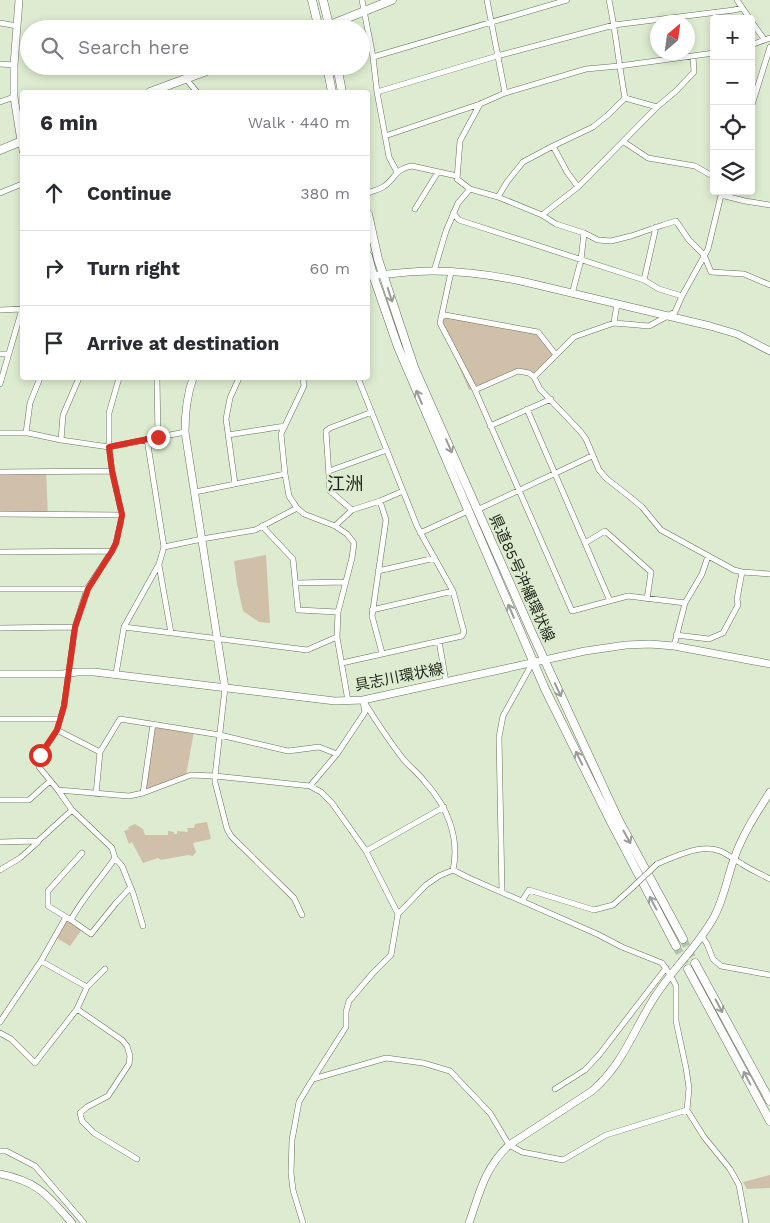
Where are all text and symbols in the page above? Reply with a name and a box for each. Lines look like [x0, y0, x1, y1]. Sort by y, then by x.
north arrow [650, 15, 695, 60]
map controls [710, 15, 755, 195]
button: + [710, 15, 755, 60]
search box [20, 20, 370, 75]
icon: search [38, 34, 66, 62]
text: Search here [78, 36, 189, 59]
button: − [710, 60, 755, 105]
button: locate [710, 105, 755, 150]
text: 6 min [40, 110, 98, 135]
text: Walk · 440 m [248, 113, 350, 132]
button: layers [710, 150, 755, 195]
icon: ahead [40, 179, 68, 207]
text: Continue [87, 182, 171, 205]
text: 380 m [300, 184, 350, 203]
icon: right [40, 254, 68, 282]
text: Turn right [87, 257, 180, 280]
text: 60 m [310, 259, 350, 278]
one-way arrow [386, 287, 395, 302]
icon: arrive [40, 329, 68, 357]
text: Arrive at destination [87, 332, 279, 355]
one-way arrow [414, 390, 423, 405]
route end [147, 426, 170, 449]
one-way arrow [445, 438, 455, 453]
district label: 江洲 [327, 473, 363, 494]
street label: 県道85号沖縄環状線 [486, 511, 558, 645]
one-way arrow [505, 604, 515, 619]
street label: 具志川環状線 [353, 660, 445, 694]
one-way arrow [554, 682, 563, 697]
route start [29, 744, 52, 767]
one-way arrow [574, 751, 583, 766]
one-way arrow [623, 830, 633, 844]
one-way arrow [648, 895, 658, 910]
one-way arrow [714, 998, 724, 1012]
one-way arrow [742, 1071, 751, 1086]

